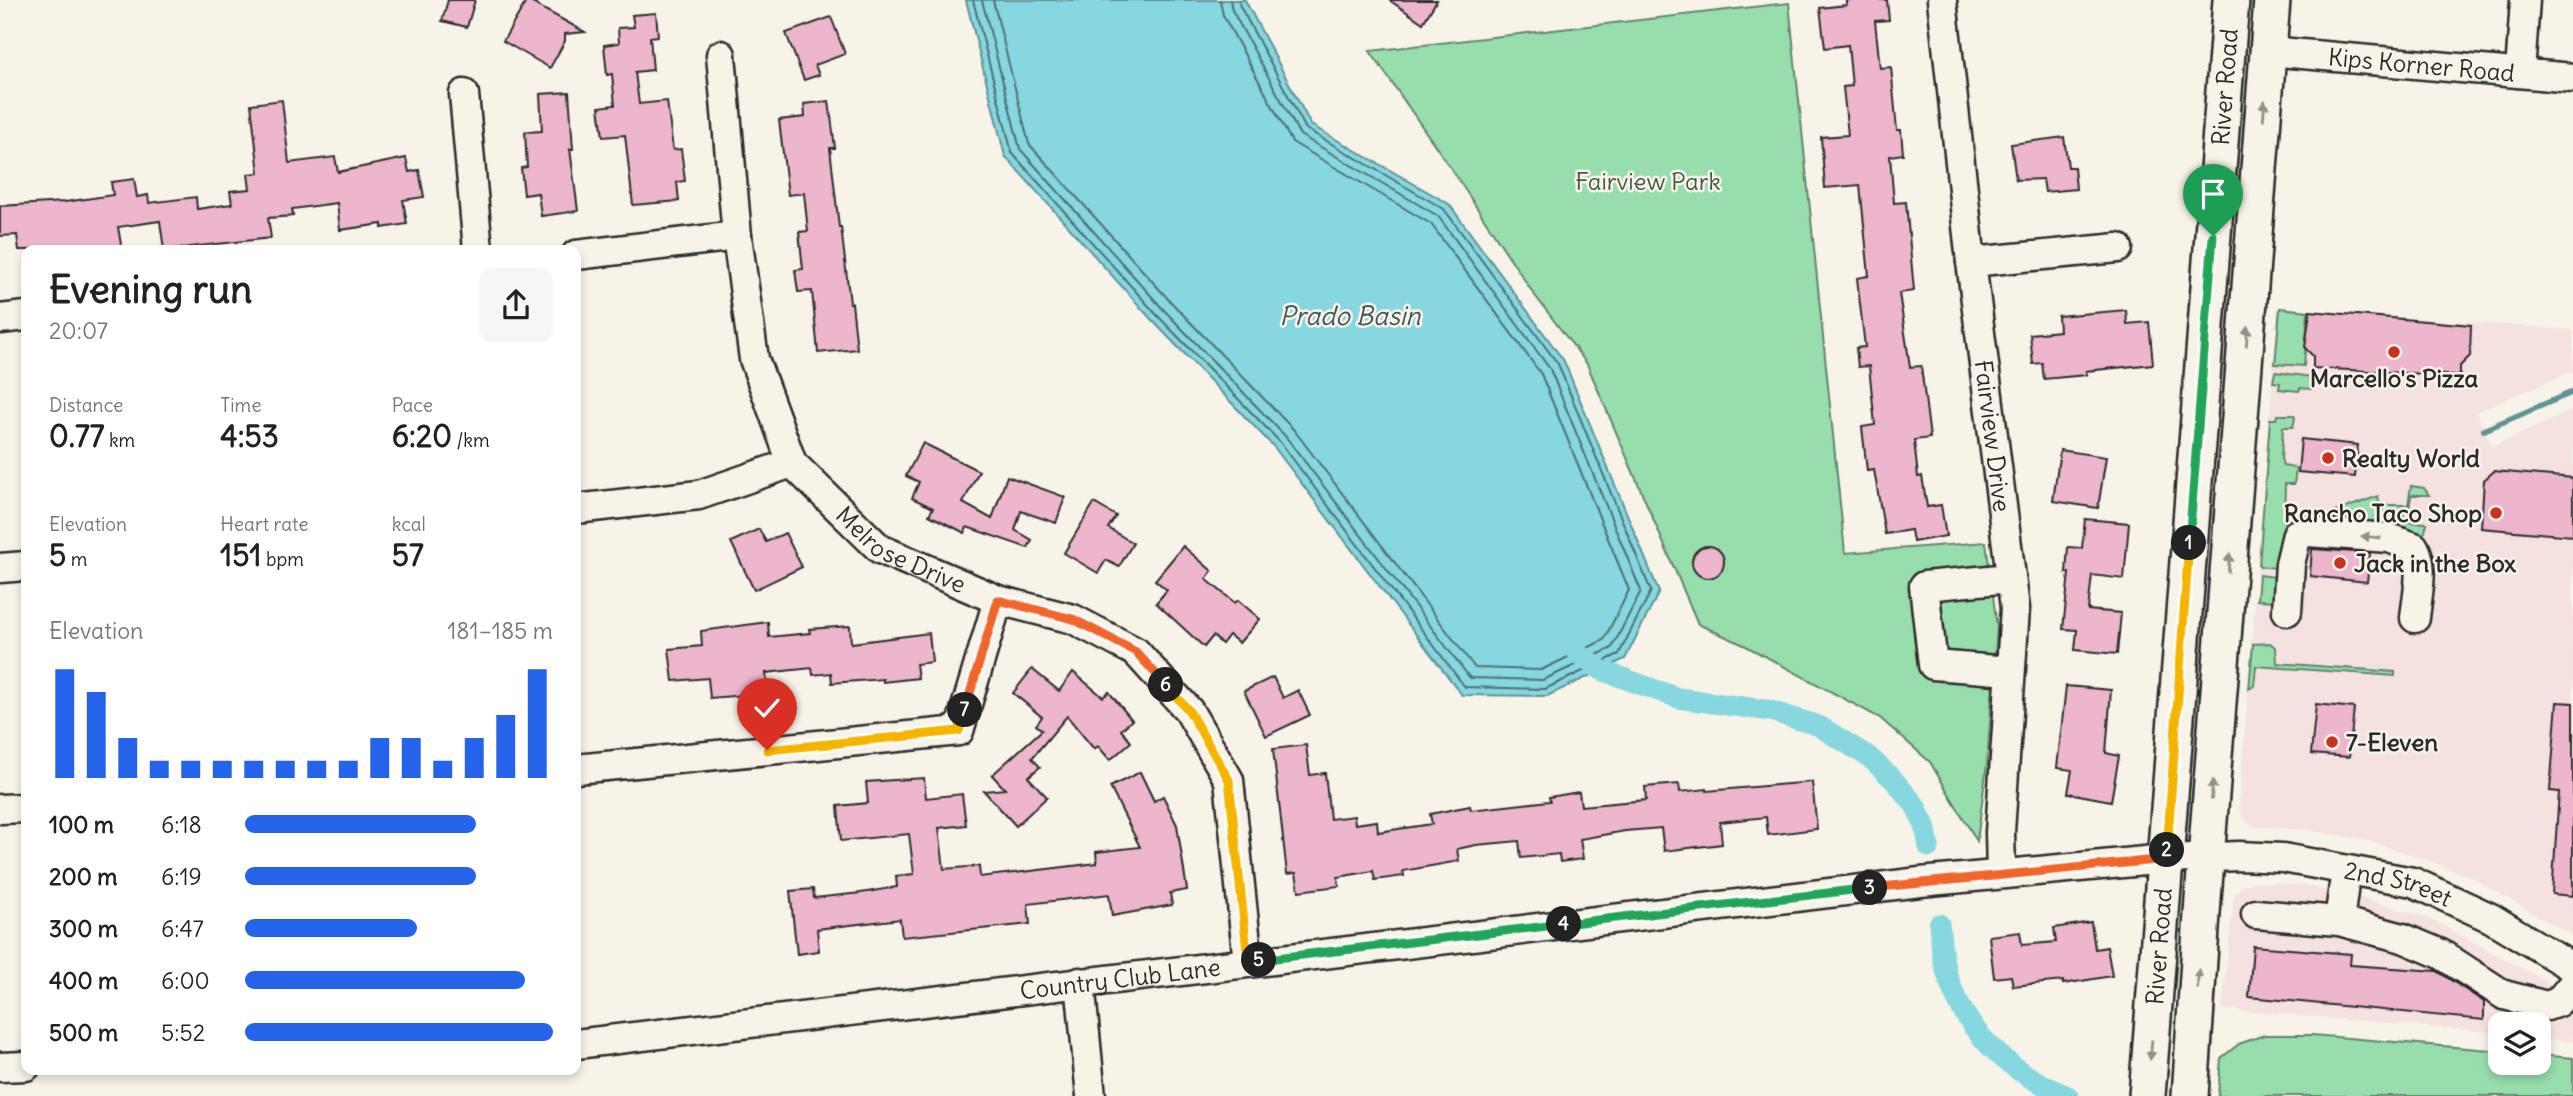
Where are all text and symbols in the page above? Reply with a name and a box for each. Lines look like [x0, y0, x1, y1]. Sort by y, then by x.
street label: River Road [2205, 27, 2244, 146]
street label: Kips Korner Road [2327, 41, 2516, 88]
one-way arrow [2259, 98, 2270, 120]
pin [2183, 164, 2243, 236]
park label: Fairview Park [1575, 166, 1721, 196]
icon: arrive [2194, 175, 2232, 213]
text: Evening run [49, 266, 252, 313]
button: share [479, 268, 553, 342]
water label: Prado Basin [1279, 299, 1422, 332]
text: 20:07 [49, 316, 108, 345]
one-way arrow [2242, 325, 2253, 347]
marker: Marcello's Pizza [2386, 344, 2402, 360]
street label: Fairview Drive [1969, 358, 2018, 514]
place label: Marcello's Pizza [2310, 363, 2479, 393]
text: Distance [49, 393, 123, 417]
text: Time [220, 393, 261, 417]
text: Pace [392, 393, 433, 417]
text: 0.77 [49, 417, 104, 455]
text: 4:53 [220, 417, 279, 455]
text: 6:20 [392, 417, 452, 455]
text: km [104, 428, 135, 452]
text: /km [452, 428, 490, 452]
place label: Realty World [2342, 443, 2480, 473]
marker: Realty World [2320, 450, 2336, 466]
place label: Rancho Taco Shop [2284, 498, 2482, 528]
street label: Melrose Drive [830, 500, 970, 599]
marker: Rancho Taco Shop [2488, 505, 2504, 521]
text: Elevation [49, 512, 127, 536]
text: Heart rate [220, 512, 308, 536]
text: kcal [392, 512, 426, 536]
pin: 1 [2172, 526, 2206, 560]
text: 1 [2185, 530, 2192, 554]
one-way arrow [2360, 531, 2382, 542]
text: 5 [49, 536, 66, 574]
text: 151 [220, 536, 261, 574]
text: 57 [392, 536, 424, 574]
text: m [66, 547, 87, 571]
text: bpm [261, 547, 304, 571]
place label: Jack in the Box [2354, 548, 2516, 578]
one-way arrow [2224, 552, 2235, 574]
marker: Jack in the Box [2332, 555, 2348, 571]
text: Elevation [49, 616, 143, 645]
text: 181–185 m [447, 616, 553, 645]
pin: 6 [1148, 668, 1184, 702]
text: 6 [1160, 672, 1171, 696]
pin [737, 678, 797, 750]
icon: check [748, 689, 786, 727]
pin: 7 [948, 692, 982, 728]
text: 7 [960, 697, 969, 721]
place label: 7-Eleven [2346, 727, 2438, 757]
marker: 7-Eleven [2324, 734, 2340, 750]
one-way arrow [2206, 779, 2217, 801]
text: 100 m [49, 810, 114, 839]
text: 6:18 [161, 810, 202, 839]
pin: 2 [2150, 832, 2184, 868]
text: 2 [2161, 837, 2172, 861]
street label: 2nd Street [2342, 855, 2457, 913]
text: 200 m [49, 862, 118, 891]
text: 6:19 [161, 862, 202, 891]
pin: 3 [1853, 870, 1888, 906]
text: 3 [1864, 875, 1875, 899]
street label: River Road [2139, 887, 2178, 1006]
pin: 4 [1546, 906, 1582, 942]
text: 4 [1558, 911, 1569, 935]
text: 300 m [49, 914, 118, 943]
text: 6:47 [161, 914, 204, 943]
pin: 5 [1242, 942, 1276, 978]
text: 5 [1253, 947, 1264, 971]
street label: Country Club Lane [1018, 951, 1222, 1005]
text: 400 m [49, 966, 118, 995]
text: 6:00 [161, 966, 210, 995]
one-way arrow [2193, 968, 2204, 990]
map controls [2488, 1012, 2551, 1075]
button: layers [2488, 1012, 2551, 1075]
text: 500 m [49, 1018, 118, 1047]
text: 5:52 [161, 1018, 205, 1047]
one-way arrow [2145, 1039, 2156, 1061]

